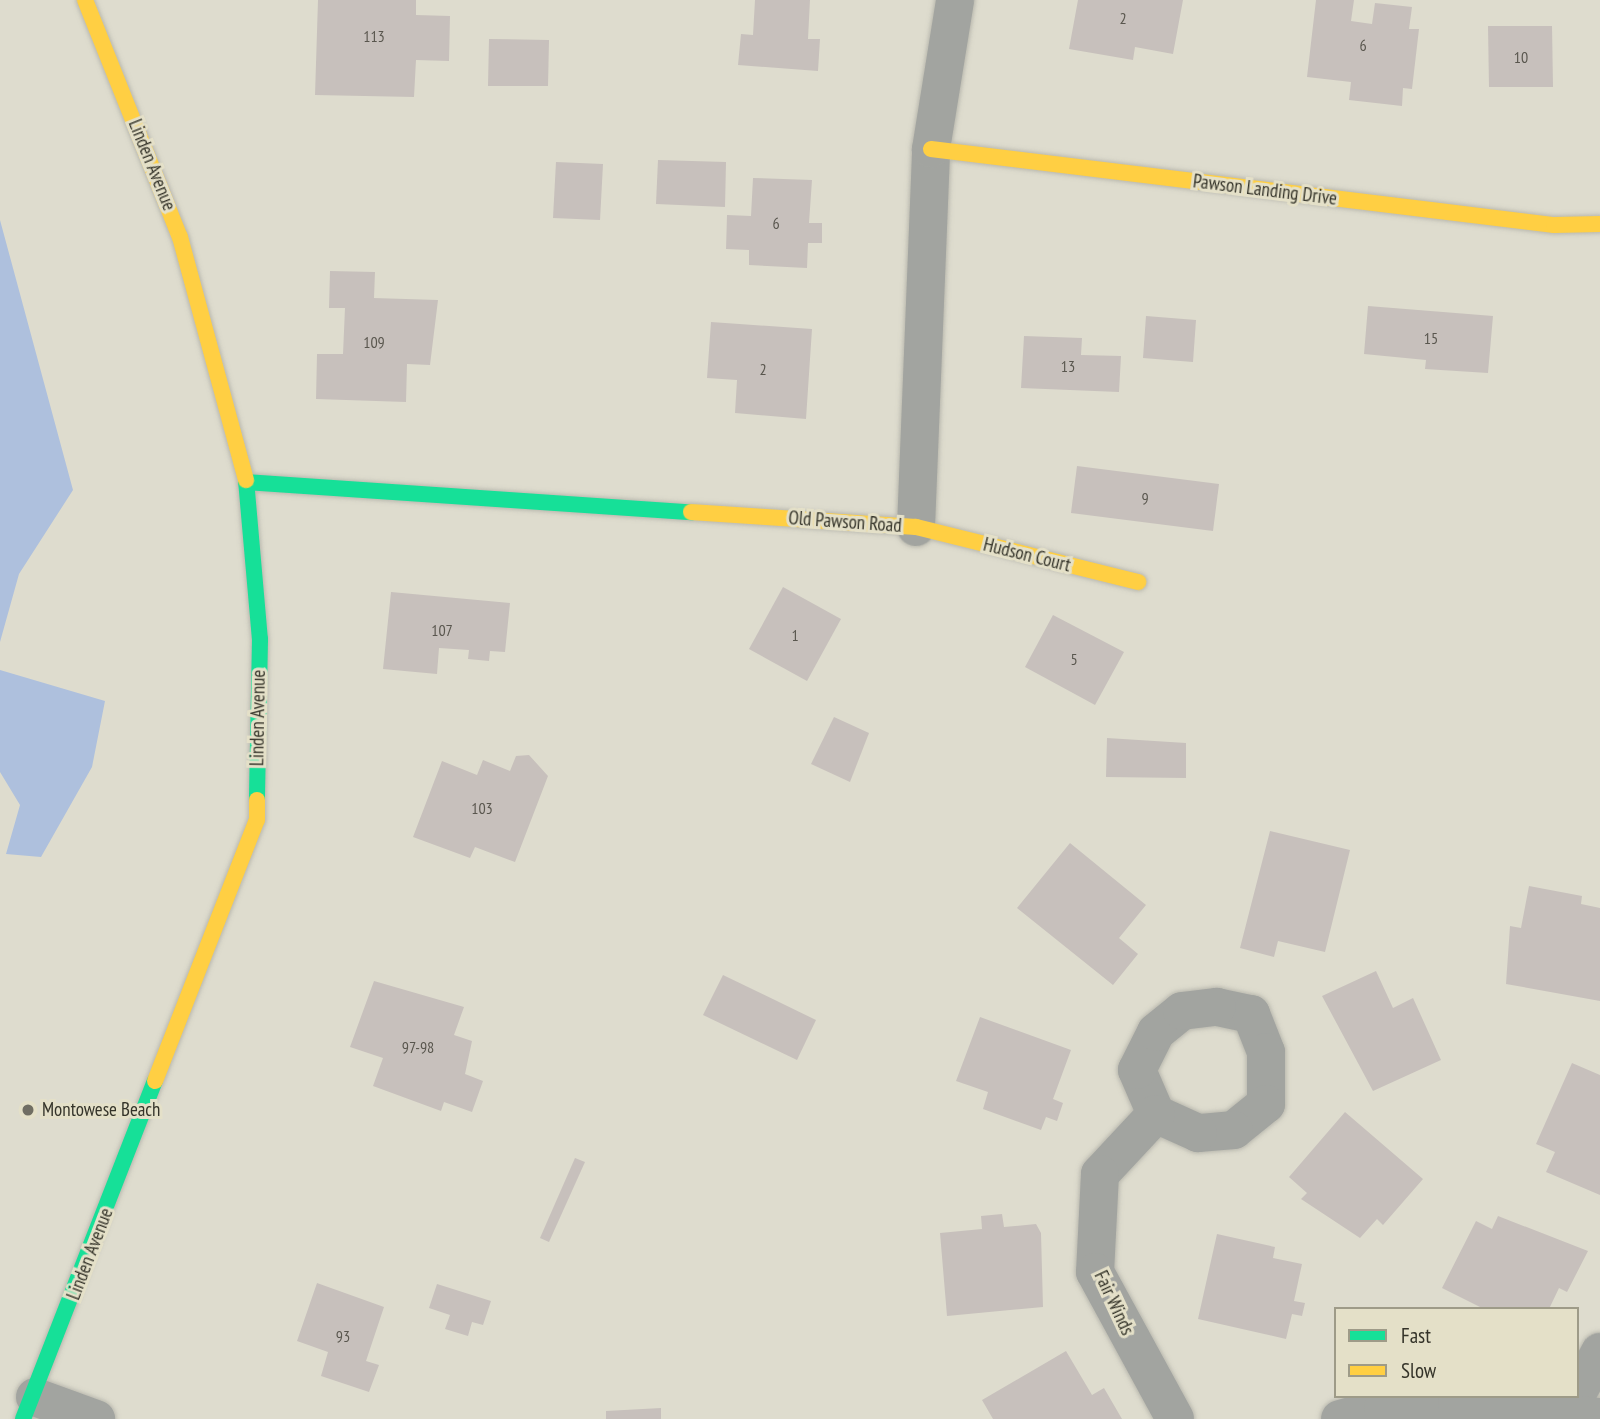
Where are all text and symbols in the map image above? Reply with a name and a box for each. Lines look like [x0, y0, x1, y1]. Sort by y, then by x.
house number: 2 [1119, 8, 1127, 28]
house number: 113 [363, 26, 385, 46]
house number: 6 [1359, 35, 1367, 55]
house number: 10 [1514, 47, 1528, 67]
street label: Linden Avenue [123, 116, 181, 214]
street label: Pawson Landing Drive [1192, 170, 1338, 210]
house number: 6 [772, 213, 780, 233]
house number: 15 [1424, 328, 1438, 348]
house number: 109 [363, 332, 385, 352]
house number: 13 [1061, 356, 1075, 376]
house number: 2 [759, 359, 767, 379]
house number: 9 [1141, 488, 1149, 508]
street label: Old Pawson Road [788, 507, 902, 537]
street label: Hudson Court [981, 533, 1073, 577]
house number: 107 [431, 620, 453, 640]
house number: 1 [791, 625, 799, 645]
house number: 5 [1070, 649, 1078, 669]
street label: Linden Avenue [246, 669, 270, 767]
house number: 103 [471, 798, 493, 818]
house number: 97-98 [402, 1037, 434, 1057]
place label: Montowese Beach [42, 1099, 160, 1121]
marker: Montowese Beach [20, 1102, 36, 1118]
street label: Linden Avenue [62, 1205, 118, 1303]
street label: Fair Winds [1089, 1267, 1139, 1339]
legend [1334, 1307, 1579, 1398]
text: Fast [1401, 1322, 1431, 1349]
house number: 93 [336, 1326, 350, 1346]
text: Slow [1401, 1357, 1436, 1384]

